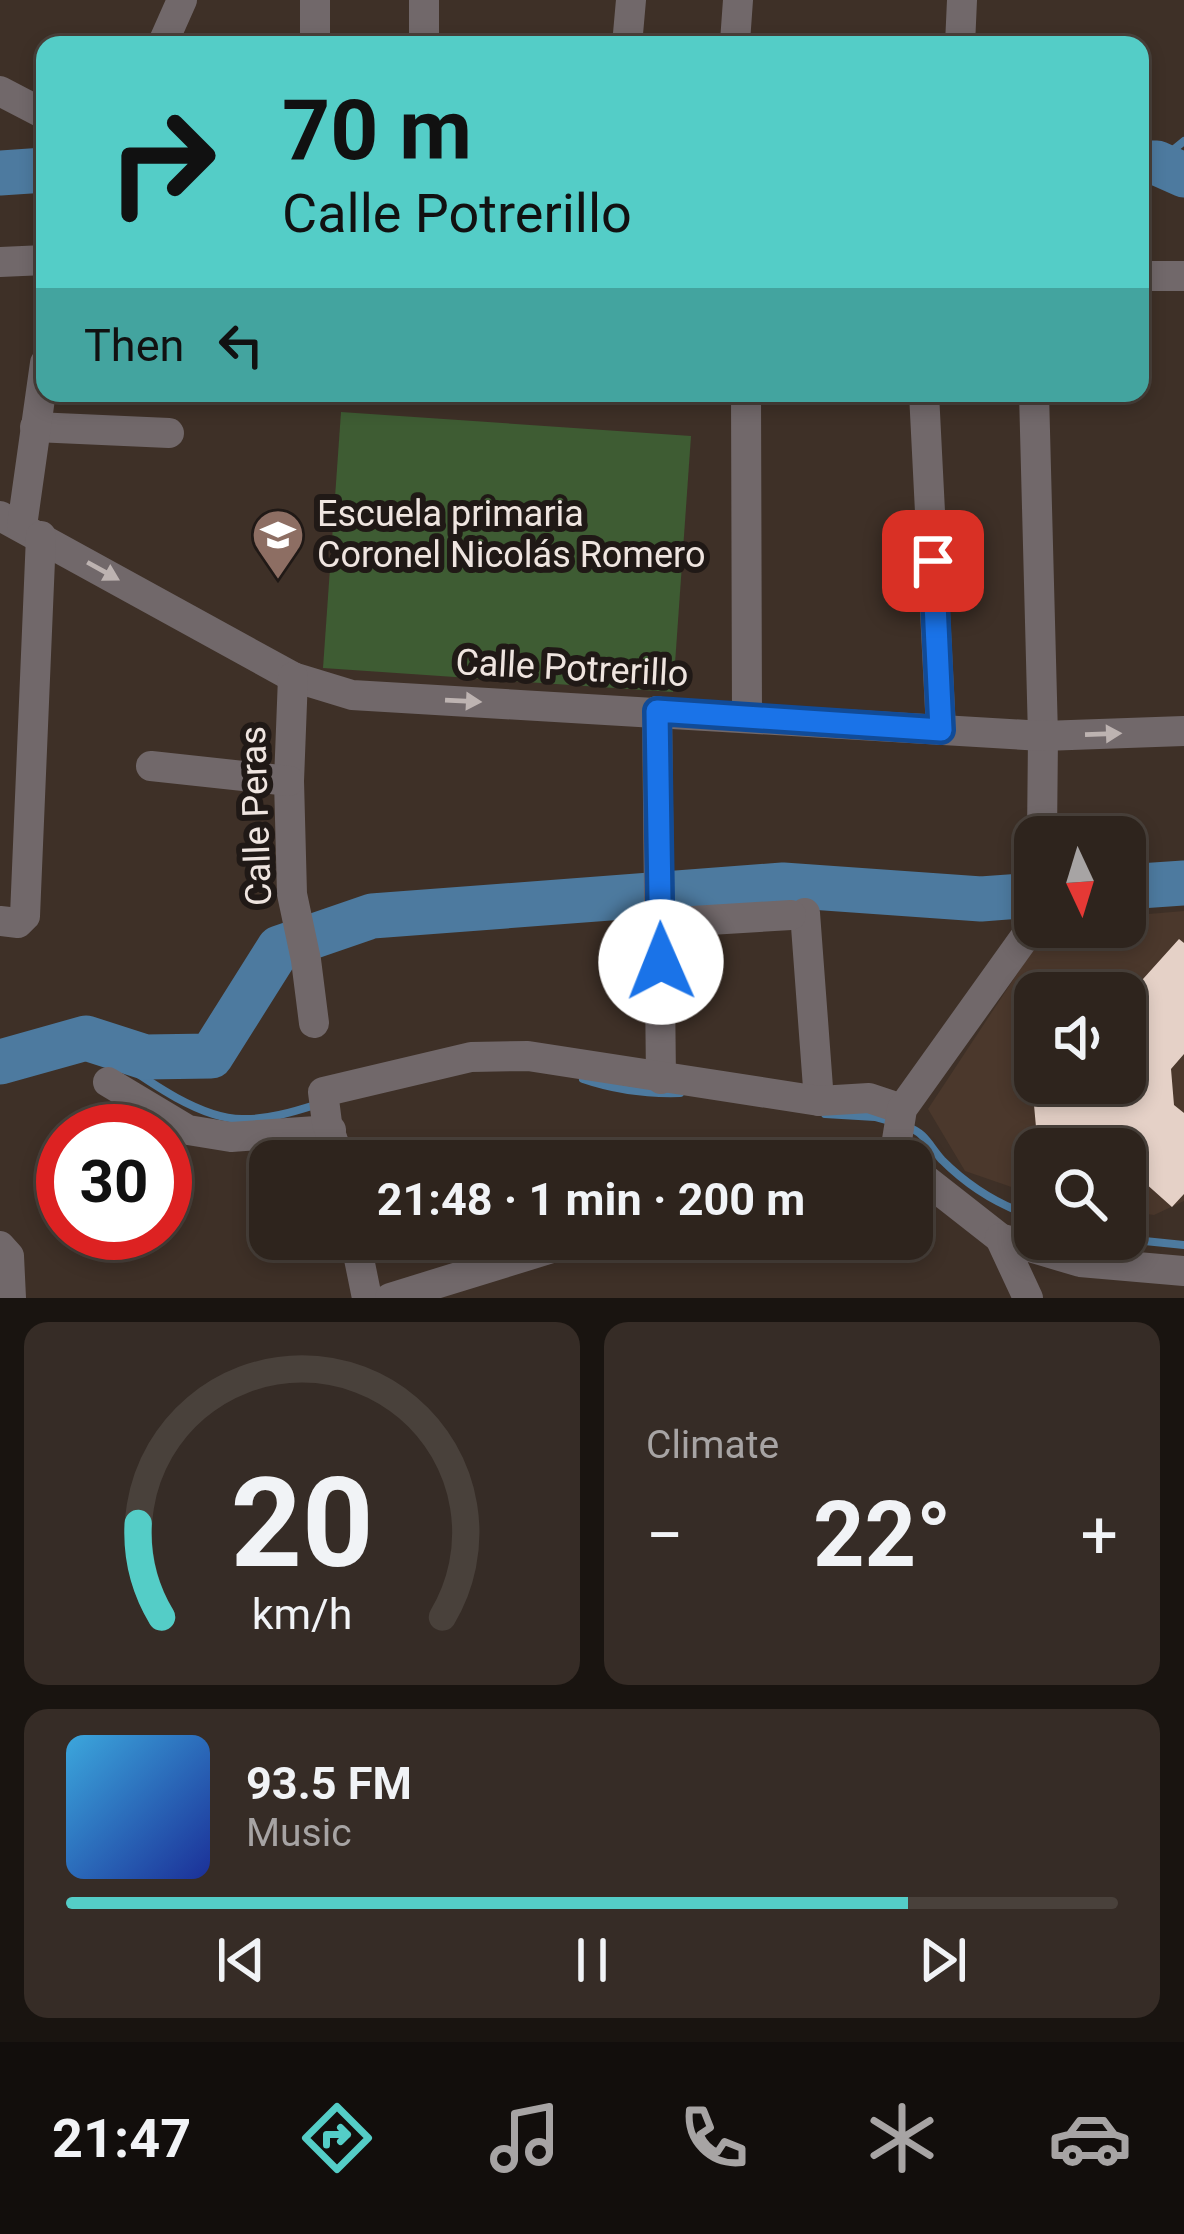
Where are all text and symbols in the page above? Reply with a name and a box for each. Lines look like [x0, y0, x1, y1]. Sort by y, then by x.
text: 70 m [282, 81, 472, 180]
icon: right [84, 84, 240, 240]
text: Calle Potrerillo [282, 182, 632, 245]
icon: left [208, 312, 274, 378]
text: Then [84, 319, 184, 372]
place label: Escuela primaria Coronel Nicolás Romero [317, 493, 705, 576]
school or university icon: Escuela primaria Coronel Nicolás Romero [250, 507, 306, 581]
pin [882, 510, 984, 612]
icon: arrive [900, 528, 966, 594]
one-way arrow [86, 560, 120, 581]
street label: Calle Potrerillo [454, 641, 690, 695]
one-way arrow [445, 692, 483, 711]
one-way arrow [1085, 724, 1123, 743]
street label: Calle Peras [232, 725, 280, 907]
north arrow [1014, 816, 1146, 948]
map controls [1014, 816, 1146, 1260]
position arrow [598, 899, 724, 1025]
button: sound [1014, 972, 1146, 1104]
speed limit sign: 30 [36, 1104, 192, 1260]
button: search [1014, 1128, 1146, 1260]
text: 21:48 · 1 min · 200 m [377, 1173, 805, 1226]
text: Climate [646, 1422, 779, 1468]
text: 20 [230, 1450, 374, 1596]
text: 22° [813, 1483, 951, 1588]
text: − [646, 1497, 684, 1574]
text: + [1081, 1497, 1118, 1574]
text: km/h [252, 1588, 352, 1638]
text: 93.5 FM [246, 1757, 412, 1810]
text: Music [246, 1810, 352, 1856]
icon: previous [208, 1927, 274, 1993]
icon: pause [559, 1927, 625, 1993]
icon: next [910, 1927, 976, 1993]
icon: directions [295, 2096, 379, 2180]
icon: music [483, 2096, 567, 2180]
icon: phone [672, 2096, 756, 2180]
icon: climate [860, 2096, 944, 2180]
icon: car [1048, 2096, 1132, 2180]
text: 21:47 [52, 2107, 191, 2170]

